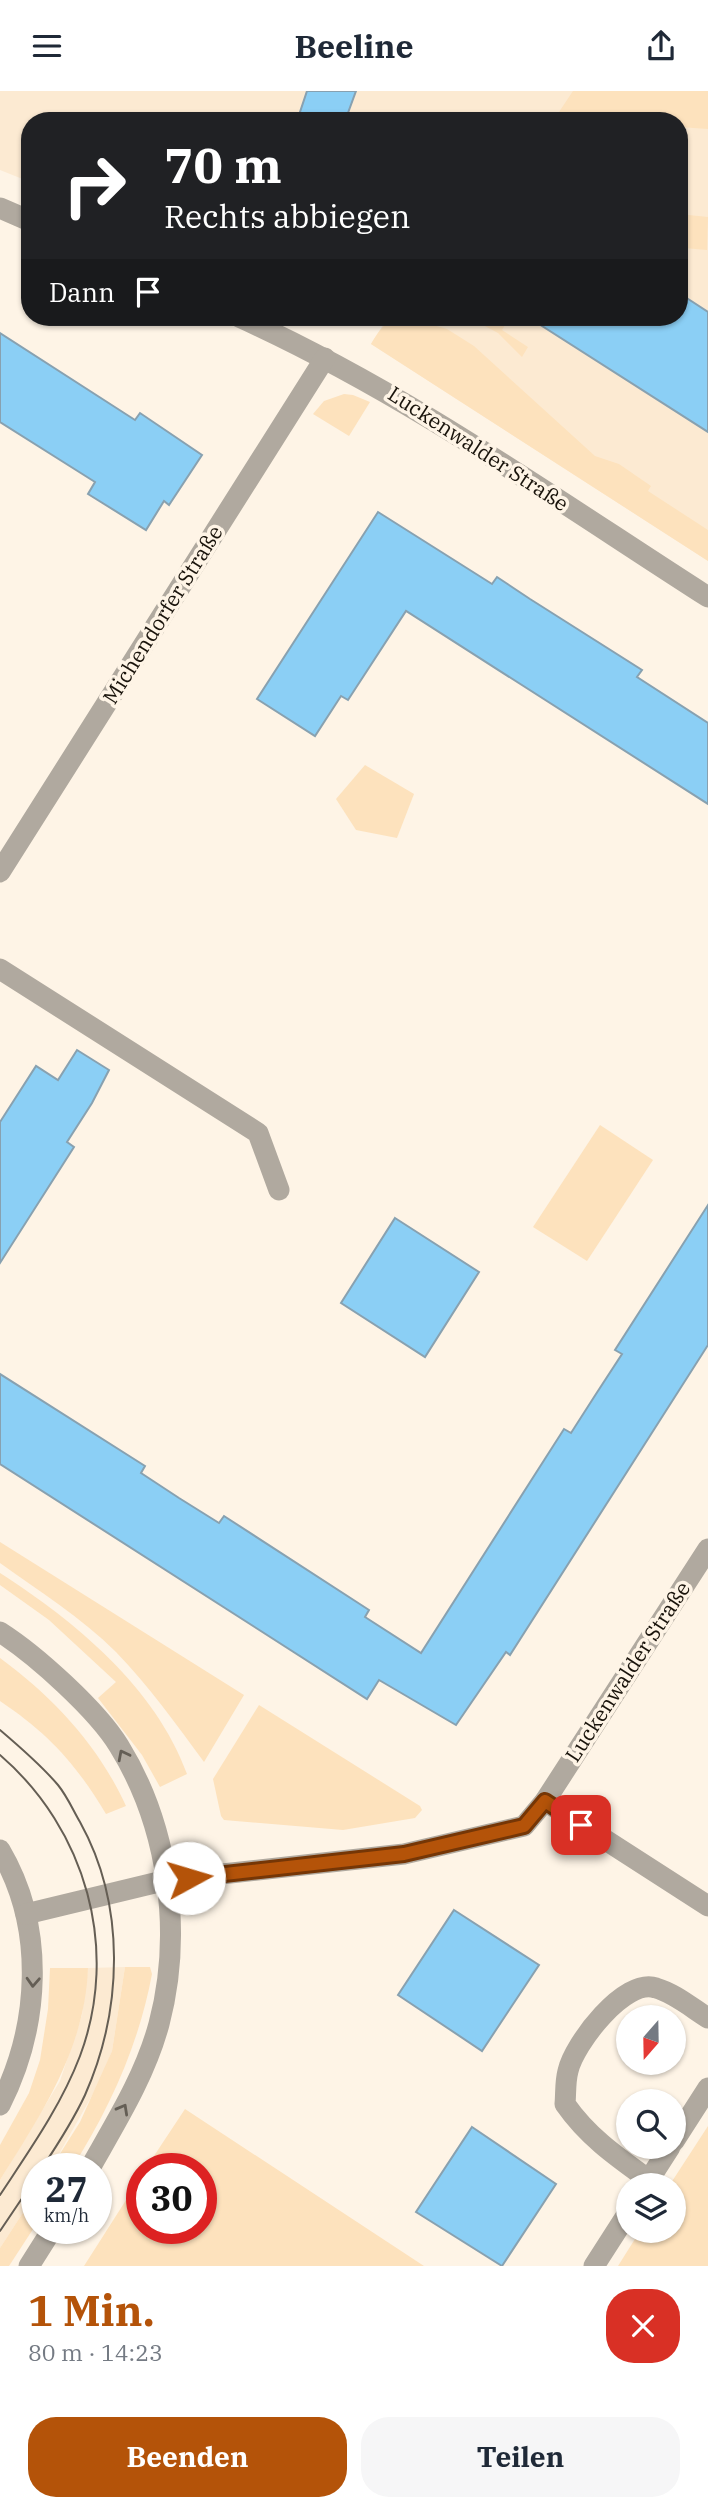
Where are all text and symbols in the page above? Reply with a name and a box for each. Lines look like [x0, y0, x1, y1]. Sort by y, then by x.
text: Beeline [294, 25, 414, 67]
icon: menu [28, 27, 66, 65]
icon: share [642, 27, 680, 65]
text: 70 m [164, 133, 282, 196]
icon: right [49, 140, 140, 231]
text: Rechts abbiegen [164, 195, 410, 237]
icon: arrive [129, 273, 167, 311]
text: Dann [49, 275, 115, 309]
street label: Luckenwalder Straße [383, 379, 574, 517]
street label: Michendorfer Straße [96, 520, 228, 709]
street label: Luckenwalder Straße [558, 1576, 696, 1767]
one-way arrow [117, 1750, 131, 1762]
pin [551, 1795, 611, 1855]
icon: arrive [562, 1806, 600, 1844]
position arrow [152, 1841, 226, 1915]
one-way arrow [26, 1977, 41, 1988]
north arrow [616, 2005, 686, 2075]
map controls [616, 2005, 686, 2243]
button: search [616, 2089, 686, 2159]
one-way arrow [115, 2103, 128, 2116]
speed limit sign: 30 [126, 2153, 217, 2244]
text: 27 [45, 2166, 88, 2212]
button: layers [616, 2173, 686, 2243]
text: km/h [44, 2204, 89, 2227]
text: 1 Min. [28, 2283, 155, 2338]
button: close [606, 2289, 680, 2363]
text: 80 m · 14:23 [28, 2337, 163, 2367]
button: Beenden [28, 2417, 347, 2497]
button: Teilen [361, 2417, 680, 2497]

